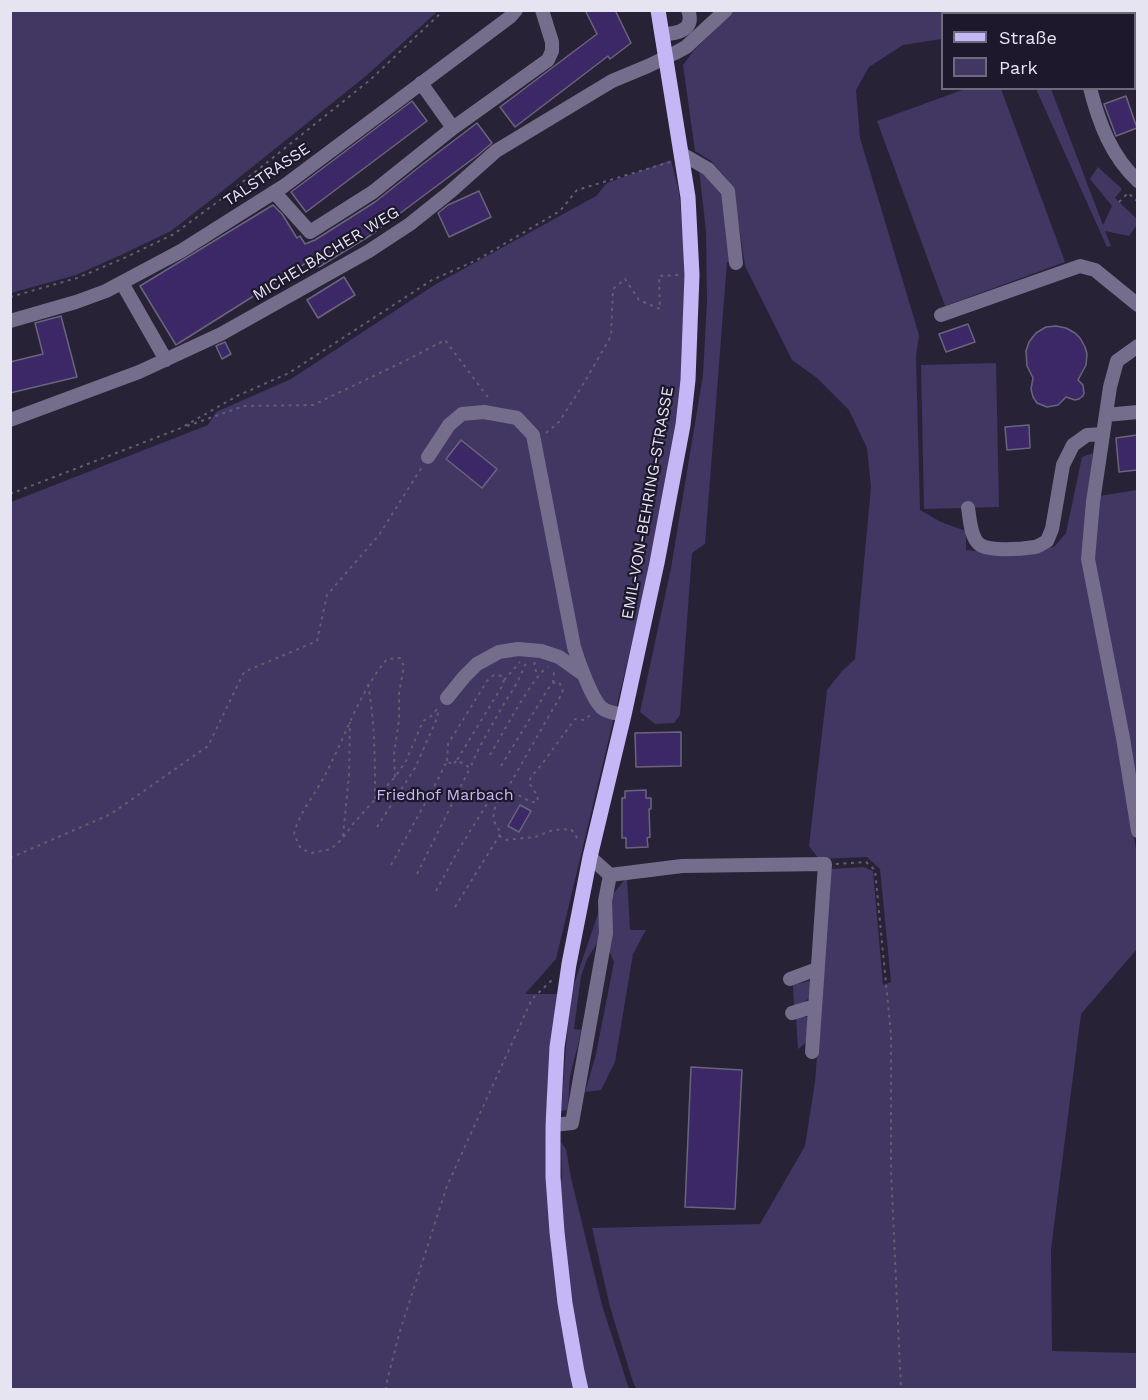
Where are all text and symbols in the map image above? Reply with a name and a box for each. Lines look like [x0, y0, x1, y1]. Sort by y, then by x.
legend [941, 12, 1136, 90]
text: Straße [999, 27, 1057, 48]
text: Park [999, 57, 1038, 78]
street label: TALSTRASSE [220, 139, 314, 211]
street label: MICHELBACHER WEG [249, 203, 403, 305]
street label: EMIL-VON-BEHRING-STRASSE [618, 385, 678, 621]
park label: Friedhof Marbach [376, 785, 514, 805]

